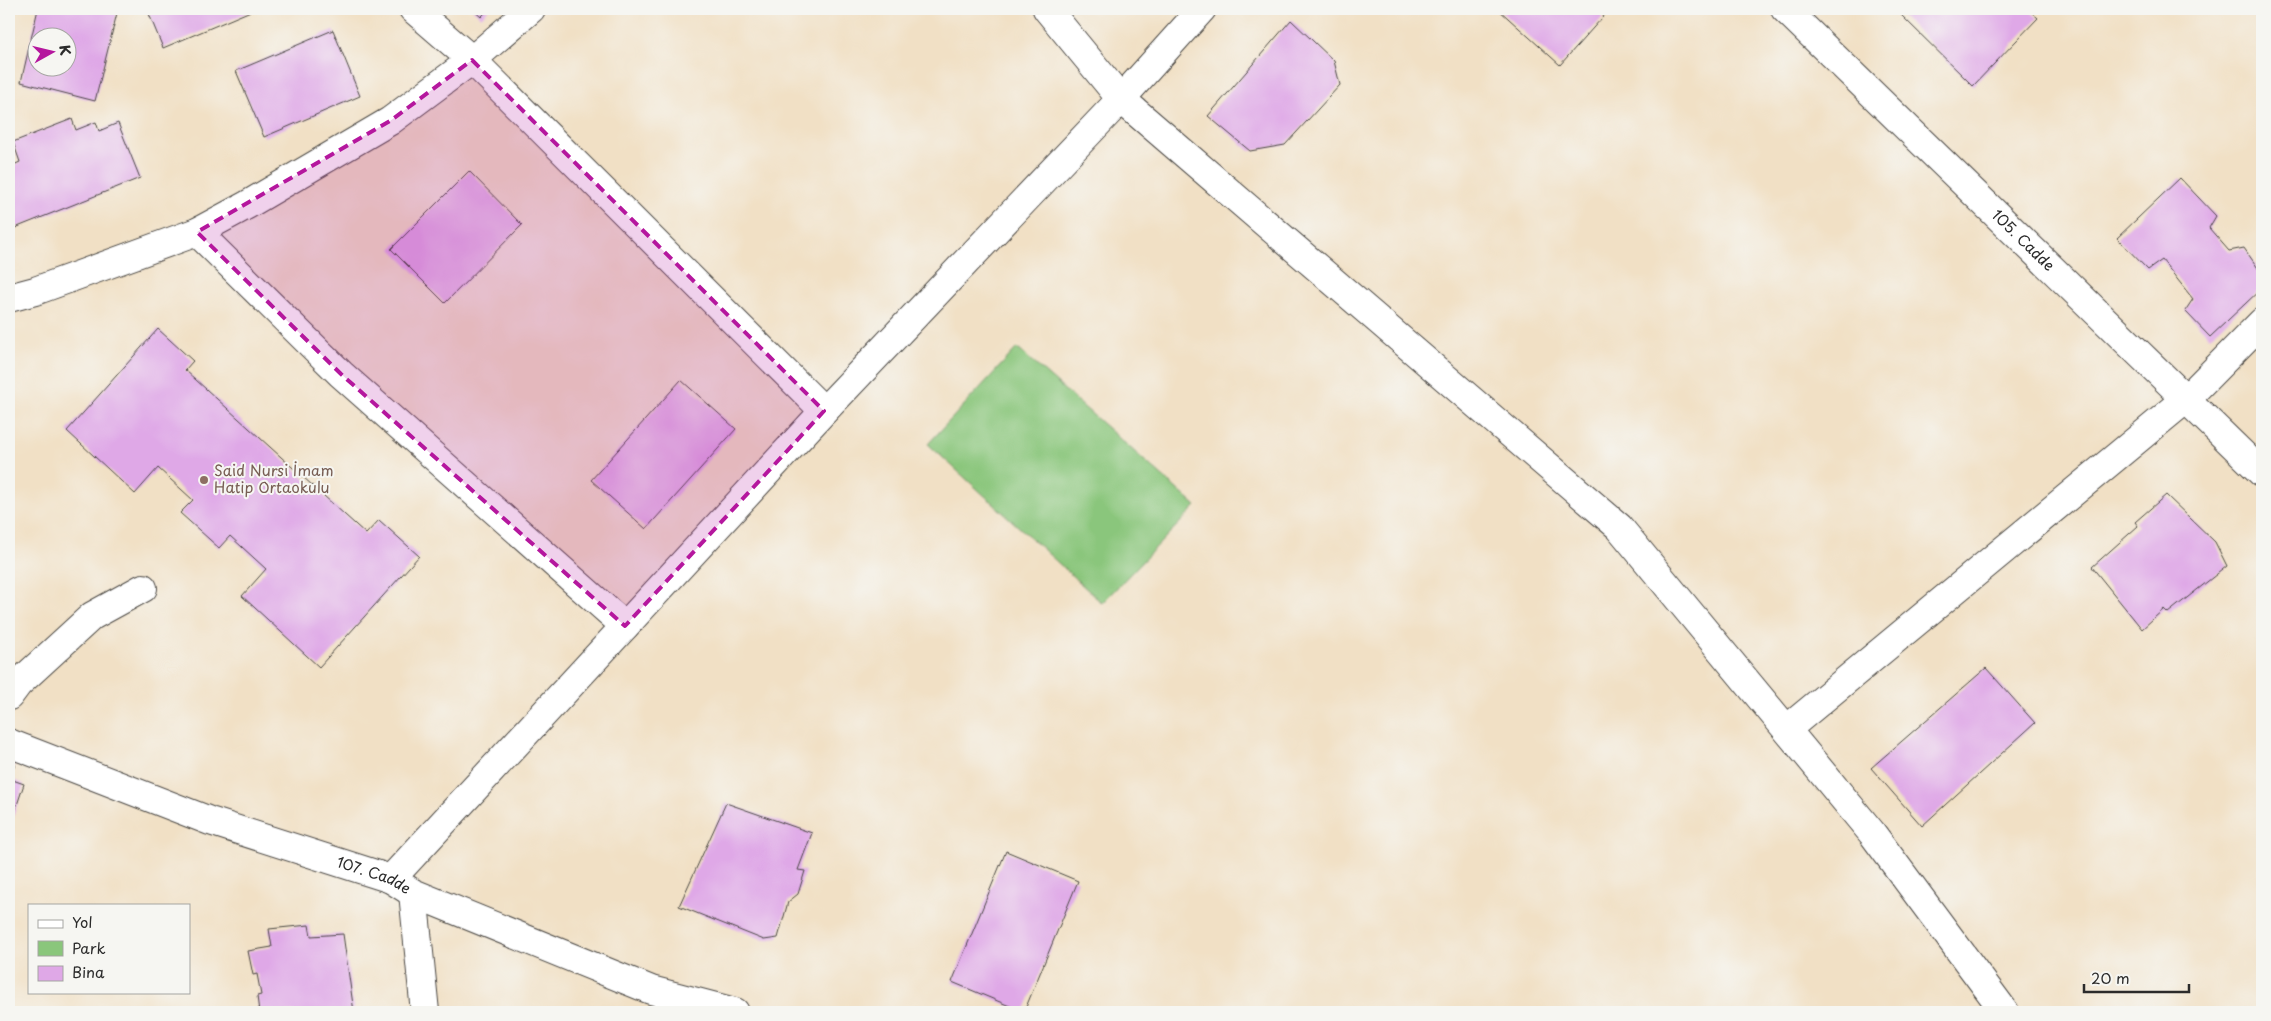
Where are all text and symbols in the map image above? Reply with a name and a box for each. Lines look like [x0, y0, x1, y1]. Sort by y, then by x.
north arrow [28, 28, 78, 78]
text: K [54, 44, 76, 57]
street label: 105. Cadde [1987, 203, 2061, 276]
place label: Said Nursi İmam Hatip Ortaokulu [214, 458, 334, 498]
marker: Said Nursi İmam Hatip Ortaokulu [198, 474, 210, 486]
street label: 107. Cadde [334, 849, 416, 899]
legend [28, 904, 190, 994]
text: Yol [72, 910, 93, 933]
text: Park [72, 936, 106, 959]
text: Bina [72, 960, 105, 983]
scale bar [2084, 961, 2188, 993]
text: 20 m [2091, 966, 2130, 989]

